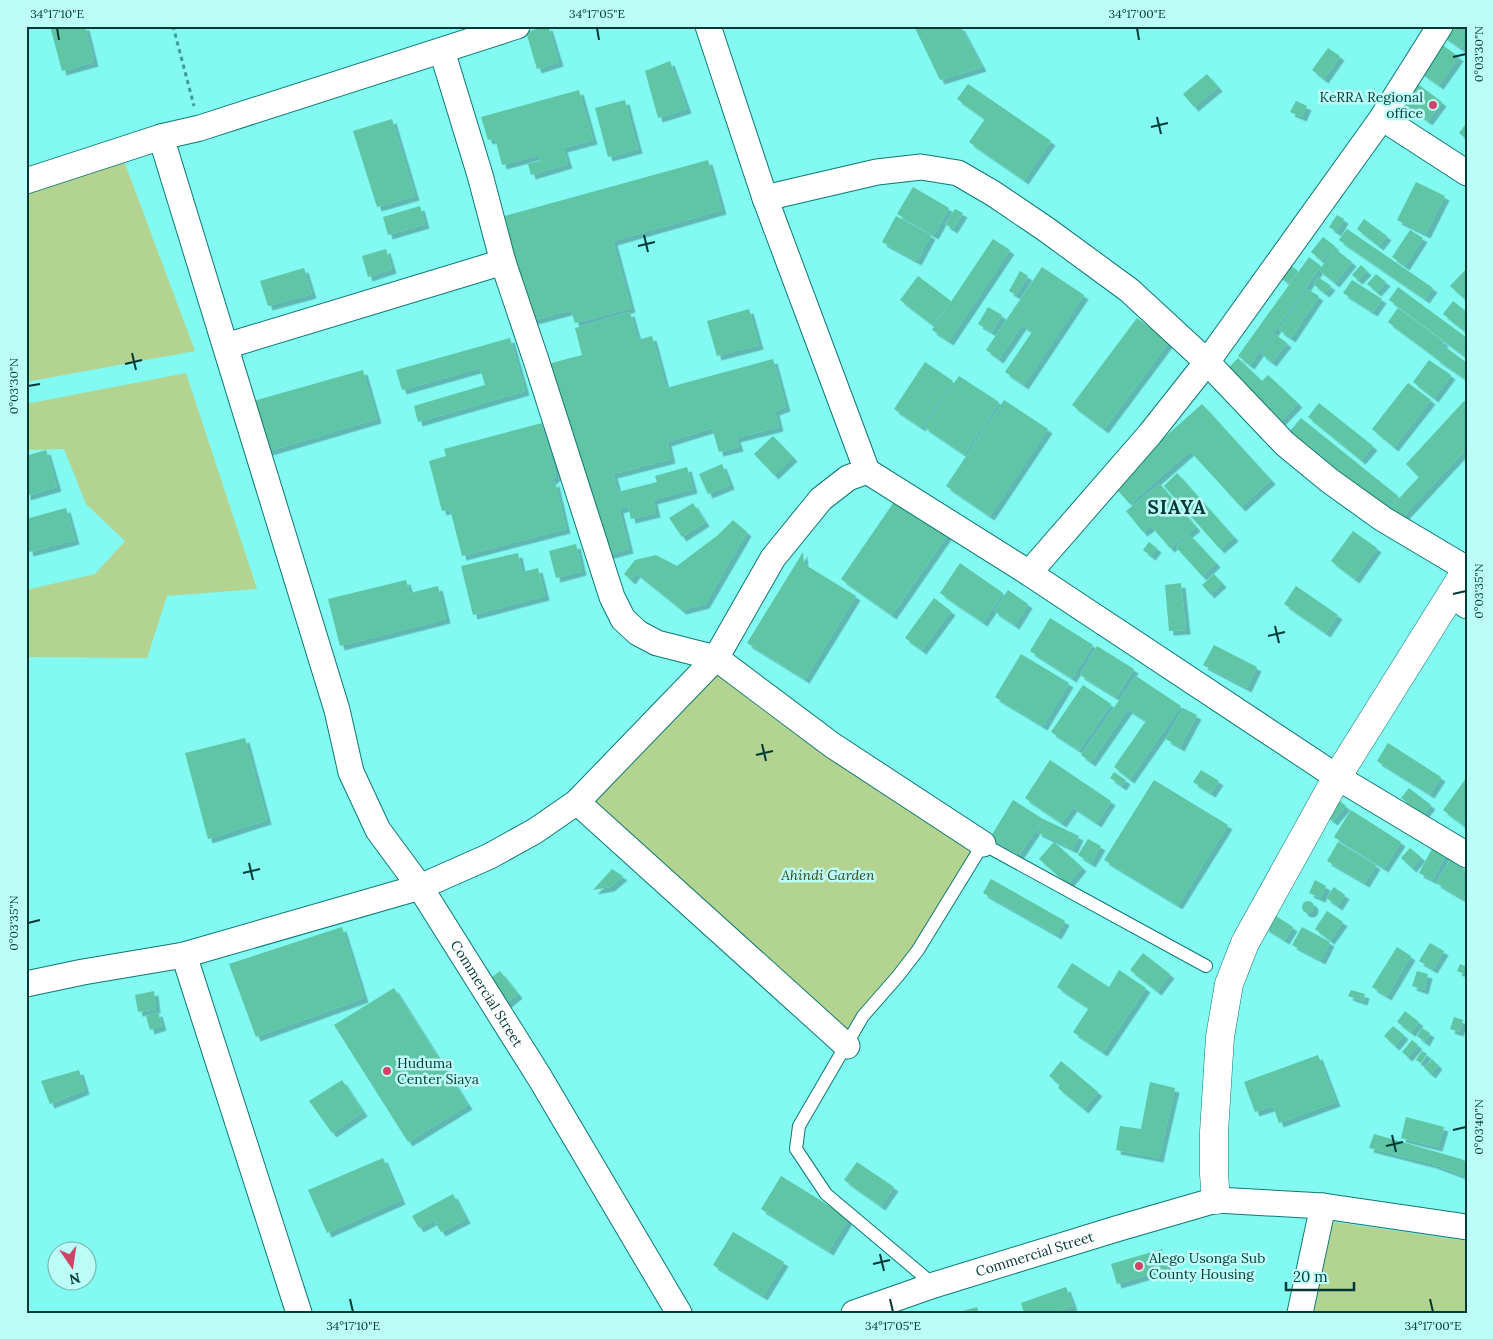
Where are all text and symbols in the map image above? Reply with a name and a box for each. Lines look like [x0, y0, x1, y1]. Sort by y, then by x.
text: 34°17'10"E [30, 6, 84, 21]
text: 34°17'05"E [569, 6, 625, 21]
text: 34°17'00"E [1109, 6, 1165, 21]
text: 0°03'30"N [1471, 26, 1486, 82]
place label: KeRRA Regional office [1320, 88, 1423, 122]
marker: KeRRA Regional office [1427, 99, 1439, 111]
text: 0°03'30"N [6, 358, 21, 414]
district label: SIAYA [1147, 495, 1207, 519]
text: 0°03'35"N [1471, 563, 1486, 619]
park label: Ahindi Garden [780, 866, 875, 884]
text: 0°03'35"N [6, 895, 21, 951]
street label: Commercial Street [447, 937, 527, 1051]
place label: Huduma Center Siaya [397, 1054, 479, 1088]
marker: Huduma Center Siaya [381, 1065, 393, 1077]
text: 0°03'40"N [1471, 1099, 1486, 1155]
street label: Commercial Street [973, 1227, 1096, 1281]
north arrow [48, 1242, 98, 1292]
place label: Alego Usonga Sub County Housing [1148, 1249, 1265, 1283]
scale bar [1286, 1259, 1353, 1291]
marker: Alego Usonga Sub County Housing [1133, 1260, 1145, 1272]
text: 20 m [1293, 1267, 1328, 1286]
text: N [67, 1269, 82, 1289]
text: 34°17'10"E [326, 1318, 380, 1333]
text: 34°17'05"E [865, 1318, 921, 1333]
text: 34°17'00"E [1405, 1318, 1461, 1333]

